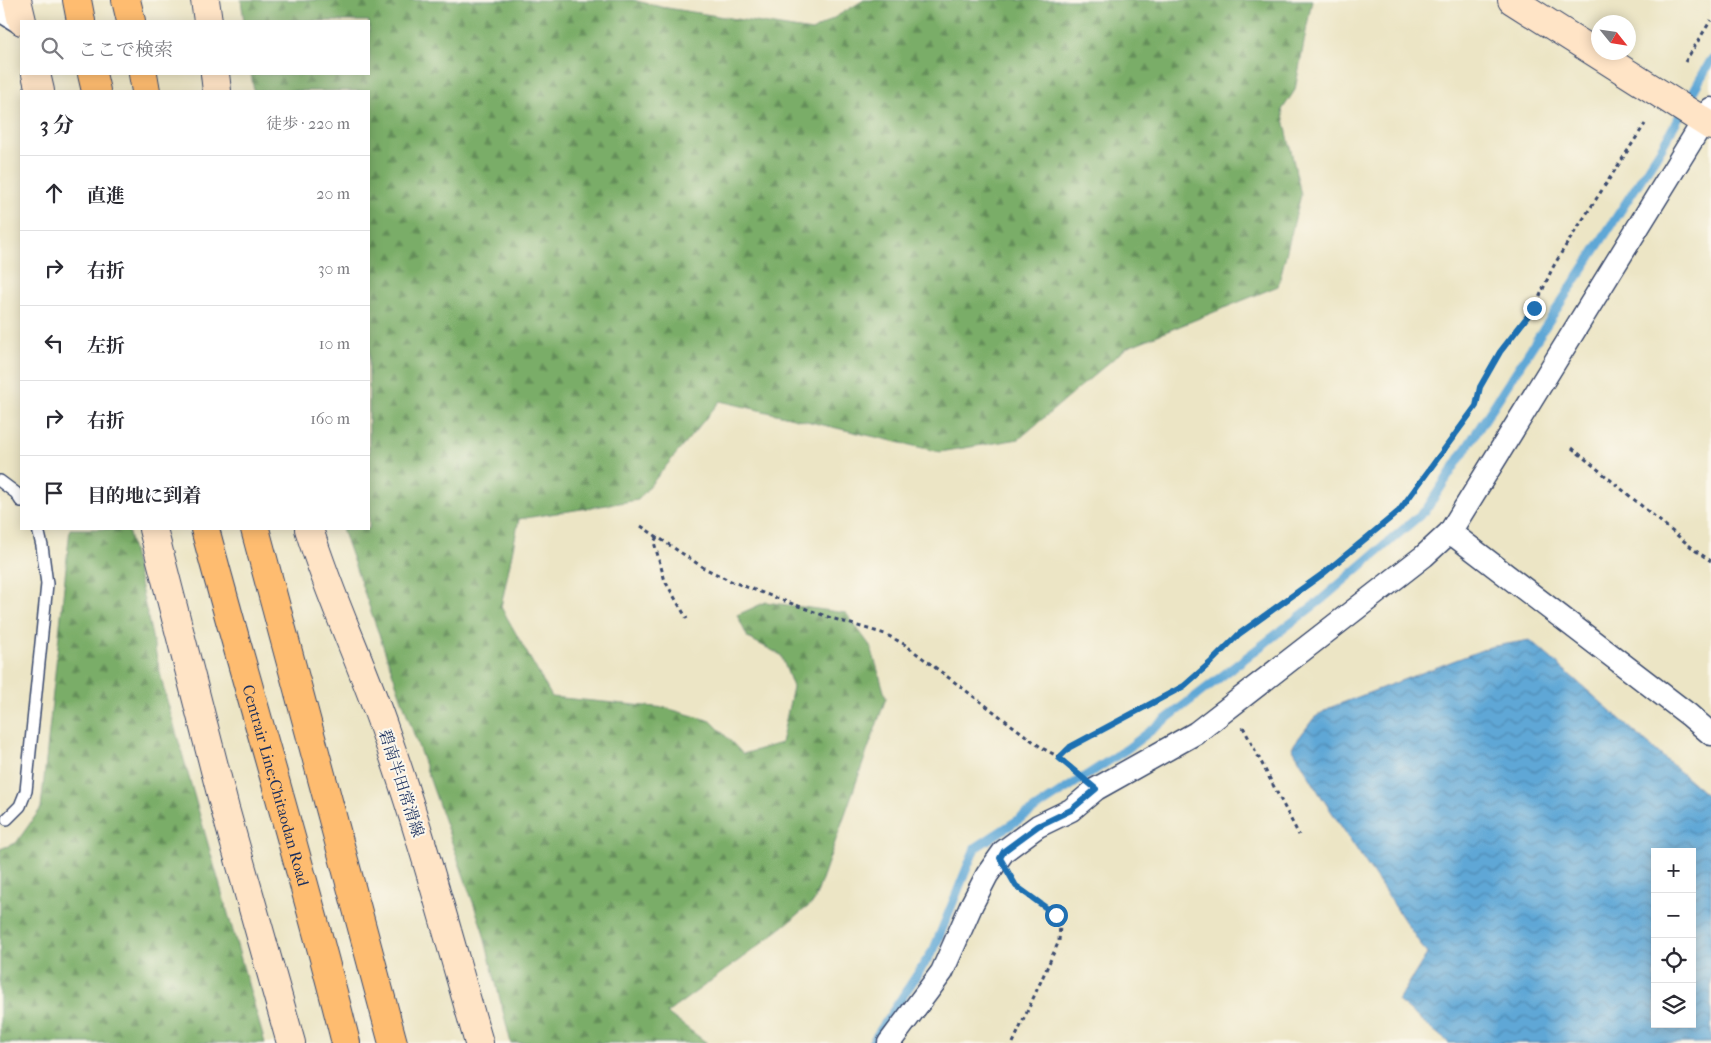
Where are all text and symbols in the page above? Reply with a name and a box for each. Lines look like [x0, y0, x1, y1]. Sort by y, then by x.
north arrow [1591, 15, 1636, 60]
search box [20, 20, 370, 75]
icon: search [38, 34, 66, 62]
text: ここで検索 [78, 39, 173, 61]
text: 3 分 [40, 113, 74, 137]
text: 徒歩 · 220 m [266, 114, 350, 133]
icon: ahead [40, 179, 68, 207]
text: 20 m [316, 184, 350, 203]
text: 直進 [87, 185, 125, 207]
icon: right [40, 254, 68, 282]
text: 30 m [318, 259, 350, 278]
text: 右折 [87, 260, 125, 282]
route end [1523, 297, 1546, 320]
icon: left [40, 329, 68, 357]
text: 10 m [319, 334, 350, 353]
text: 左折 [87, 335, 125, 357]
icon: right [40, 404, 68, 432]
text: 160 m [310, 409, 350, 428]
text: 右折 [87, 410, 125, 432]
icon: arrive [40, 479, 68, 507]
text: 目的地に到着 [87, 485, 201, 507]
street label: Centrair Line;Chitaodan Road [238, 682, 313, 889]
street label: 碧南半田常滑線 [375, 727, 428, 839]
map controls [1651, 848, 1696, 1028]
button: + [1651, 848, 1696, 893]
button: − [1651, 893, 1696, 938]
route start [1045, 904, 1068, 927]
button: locate [1651, 938, 1696, 983]
button: layers [1651, 983, 1696, 1028]

